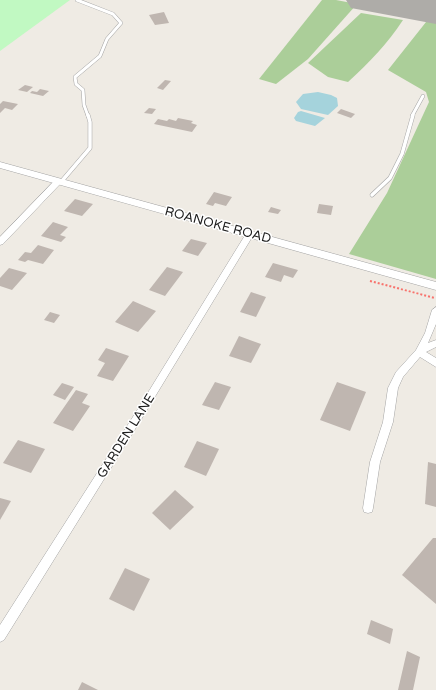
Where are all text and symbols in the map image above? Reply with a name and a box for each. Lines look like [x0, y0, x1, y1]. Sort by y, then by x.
street label: ROANOKE ROAD [163, 203, 273, 247]
street label: GARDEN LANE [94, 391, 158, 481]

